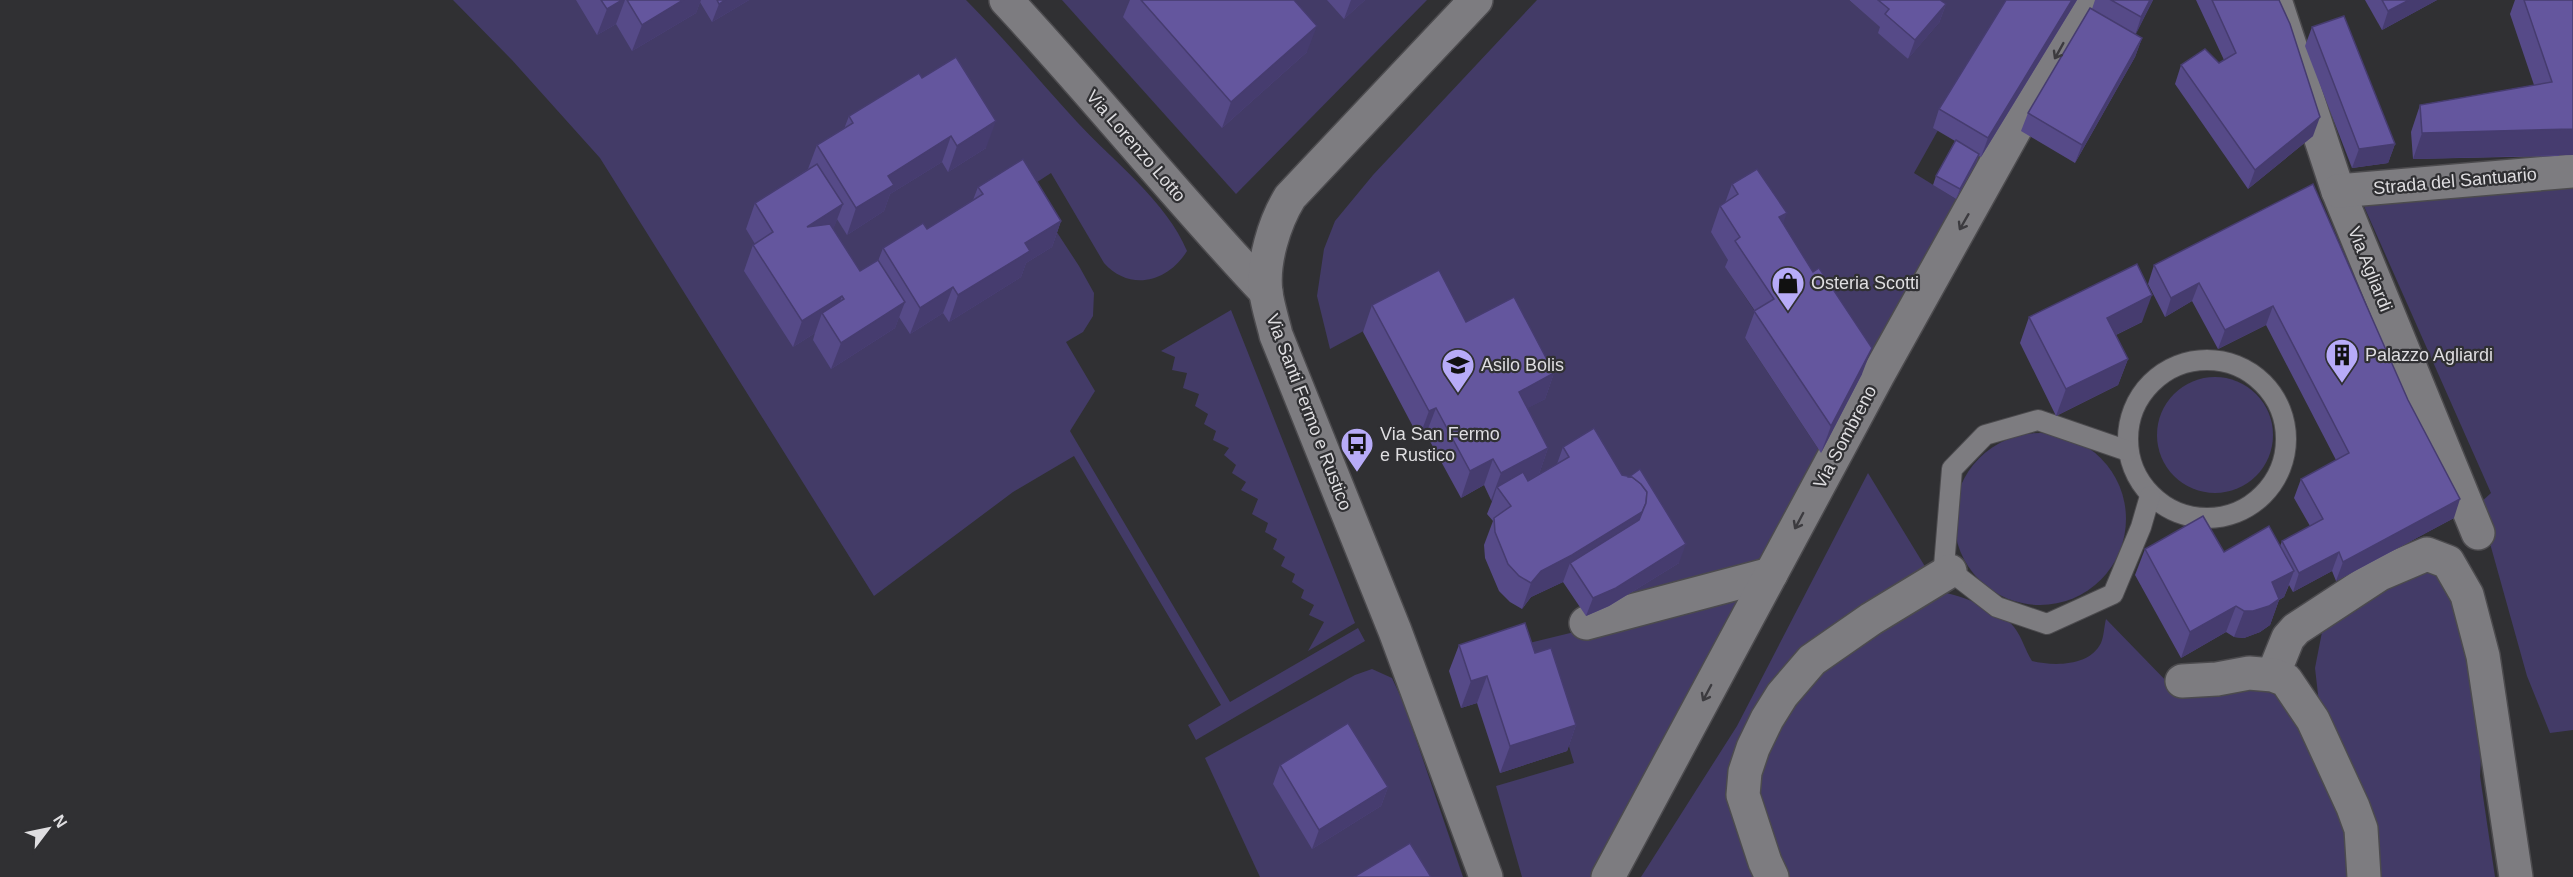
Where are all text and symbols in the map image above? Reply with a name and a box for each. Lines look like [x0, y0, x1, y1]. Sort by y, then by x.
one-way arrow [2053, 42, 2064, 60]
street label: Via Lorenzo Lotto [1082, 86, 1190, 206]
street label: Strada del Santuario [2372, 164, 2538, 198]
one-way arrow [1958, 213, 1970, 230]
street label: Via Agliardi [2344, 224, 2396, 314]
shop icon: Osteria Scotti [1770, 265, 1806, 312]
place label: Osteria Scotti [1811, 273, 1919, 293]
street label: Via Santi Fermo e Rustico [1262, 311, 1356, 513]
building icon: Palazzo Agliardi [2324, 337, 2360, 384]
place label: Palazzo Agliardi [2365, 345, 2493, 365]
school or university icon: Asilo Bolis [1440, 347, 1476, 394]
place label: Asilo Bolis [1481, 355, 1564, 375]
street label: Via Sombreno [1809, 382, 1881, 492]
place label: Via San Fermo e Rustico [1380, 424, 1500, 465]
bus stop icon: Via San Fermo e Rustico [1339, 426, 1375, 473]
one-way arrow [1793, 512, 1804, 530]
one-way arrow [1701, 684, 1713, 701]
north arrow [18, 799, 78, 859]
text: N [50, 812, 71, 831]

